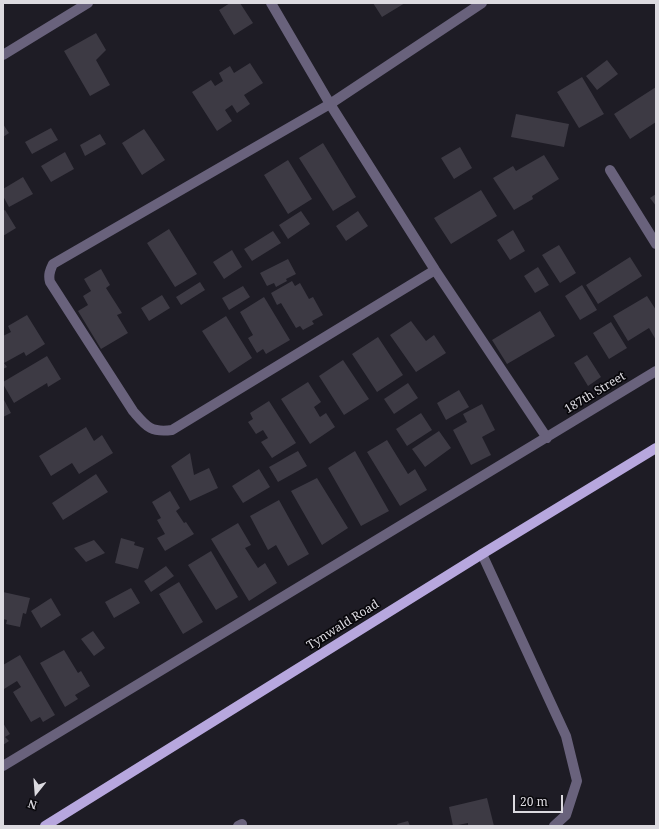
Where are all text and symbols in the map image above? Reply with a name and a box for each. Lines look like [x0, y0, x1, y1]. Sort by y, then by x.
street label: 187th Street [562, 369, 628, 417]
street label: Tynwald Road [304, 597, 382, 653]
north arrow [16, 773, 56, 813]
scale bar [515, 787, 565, 813]
text: 20 m [520, 793, 548, 810]
text: N [26, 797, 39, 813]

